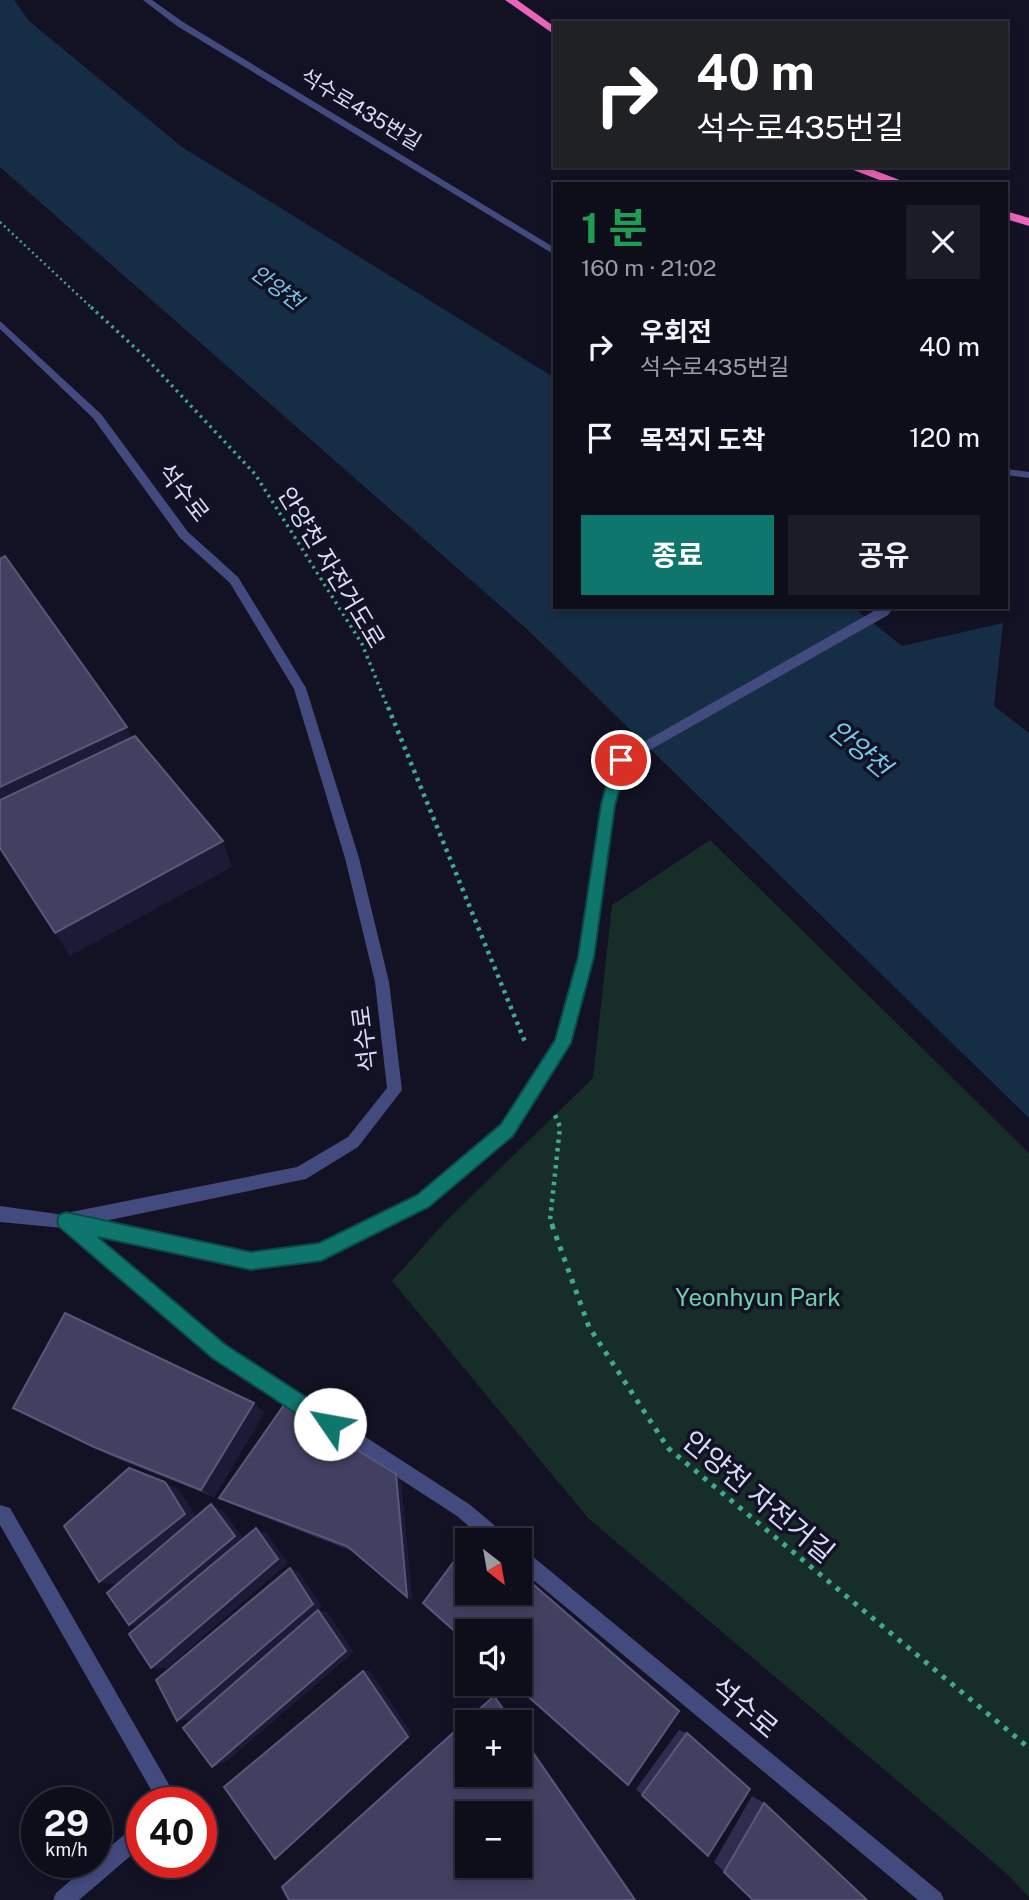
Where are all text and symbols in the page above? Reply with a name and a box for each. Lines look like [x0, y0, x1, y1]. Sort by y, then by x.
text: 40 m [696, 43, 815, 101]
icon: right [581, 49, 672, 140]
street label: 석수로435번길 [296, 63, 426, 155]
text: 석수로435번길 [696, 109, 904, 146]
text: 1 분 [581, 203, 647, 252]
button: close [906, 205, 980, 279]
text: 160 m · 21:02 [581, 254, 716, 281]
water label: 안양천 [246, 260, 310, 316]
text: 우회전 [640, 316, 712, 347]
icon: right [581, 328, 619, 366]
text: 40 m [919, 331, 980, 362]
text: 석수로435번길 [640, 353, 789, 380]
icon: arrive [581, 419, 619, 457]
text: 120 m [909, 422, 980, 453]
text: 목적지 도착 [640, 424, 765, 455]
street label: 석수로 [153, 457, 215, 527]
street label: 안양천 자전거도로 [273, 482, 391, 652]
button: 종료 [581, 515, 774, 595]
button: 공유 [788, 515, 980, 595]
water label: 안양천 [823, 713, 900, 785]
pin [591, 730, 651, 790]
icon: arrive [602, 741, 640, 779]
street label: 석수로 [346, 1004, 382, 1074]
park label: Yeonhyun Park [675, 1283, 841, 1311]
position arrow [293, 1387, 367, 1461]
street label: 안양천 자전거길 [677, 1423, 841, 1569]
north arrow [455, 1528, 532, 1605]
map controls [455, 1528, 532, 1878]
button: sound [455, 1619, 532, 1696]
street label: 석수로 [705, 1670, 785, 1744]
button: + [455, 1710, 532, 1787]
speed limit sign: 40 [126, 1787, 217, 1878]
button: − [455, 1801, 532, 1878]
text: 29 [44, 1803, 89, 1844]
text: km/h [45, 1839, 88, 1860]

